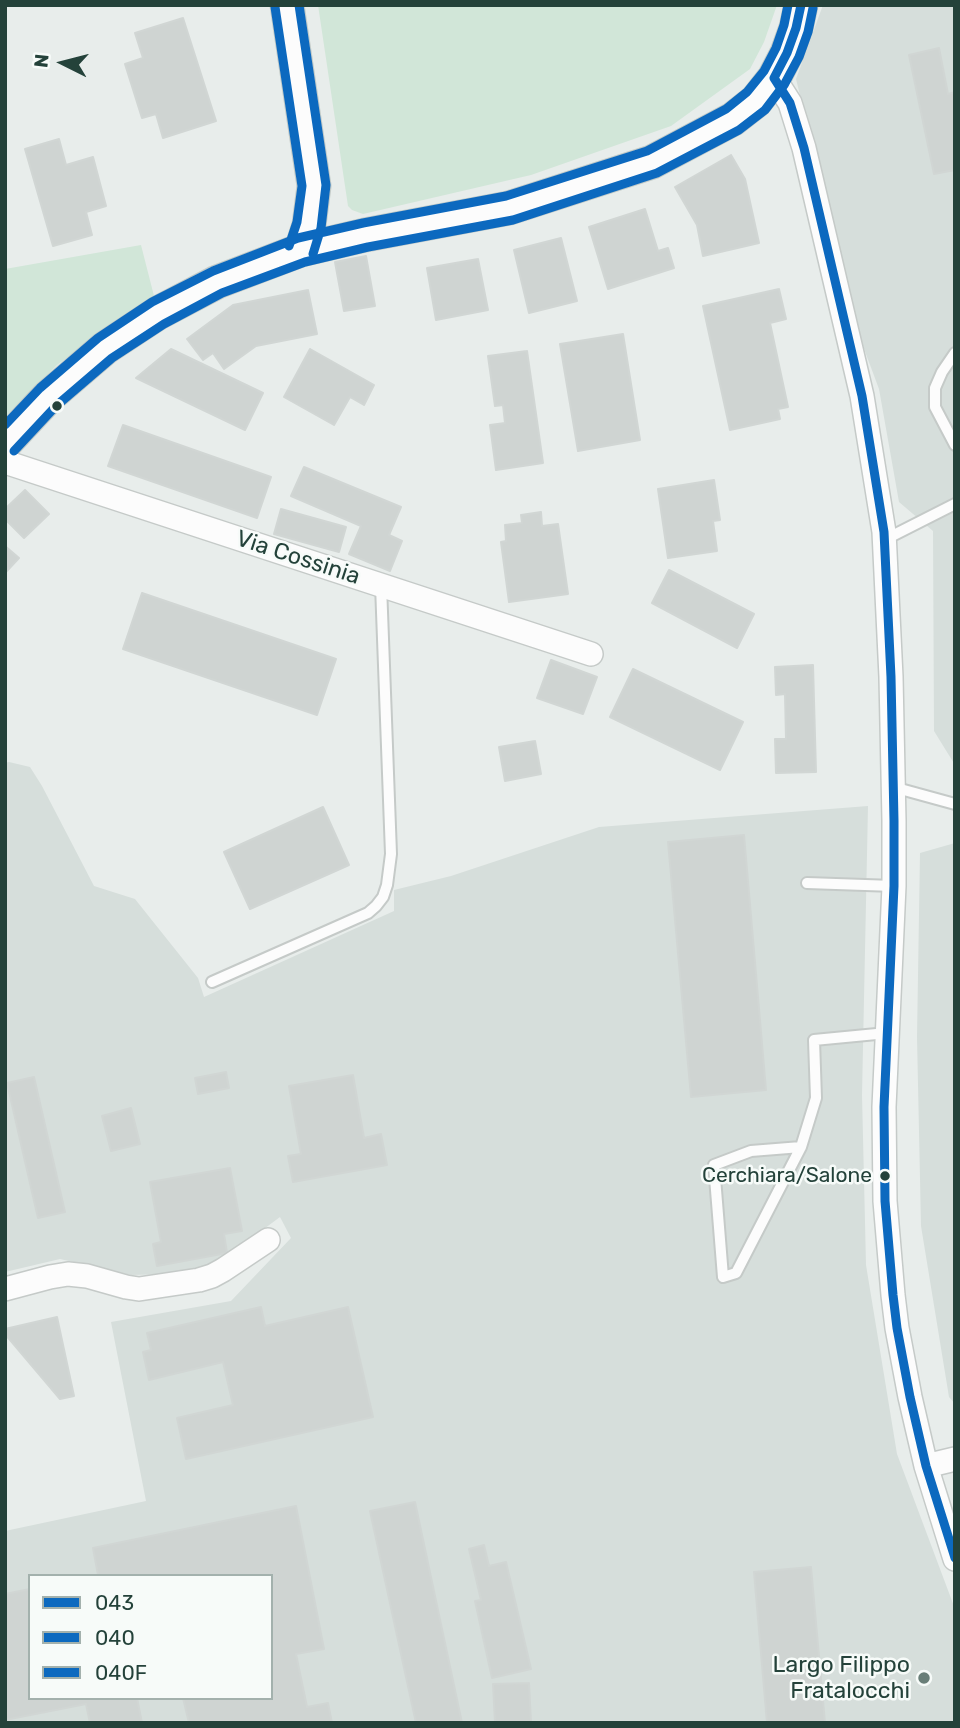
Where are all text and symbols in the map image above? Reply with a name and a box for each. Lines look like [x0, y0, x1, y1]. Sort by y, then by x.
north arrow [28, 28, 98, 98]
text: N [29, 53, 54, 69]
unlabelled marker [50, 399, 64, 413]
street label: Via Cossinia [233, 525, 363, 591]
place label: Cerchiara/Salone [702, 1163, 872, 1189]
marker: Cerchiara/Salone [878, 1169, 892, 1183]
legend [28, 1574, 273, 1700]
text: 043 [95, 1590, 134, 1615]
text: 040 [95, 1625, 135, 1650]
place label: Largo Filippo Fratalocchi [773, 1651, 910, 1705]
text: 040F [95, 1660, 147, 1685]
marker: Largo Filippo Fratalocchi [916, 1670, 932, 1686]

